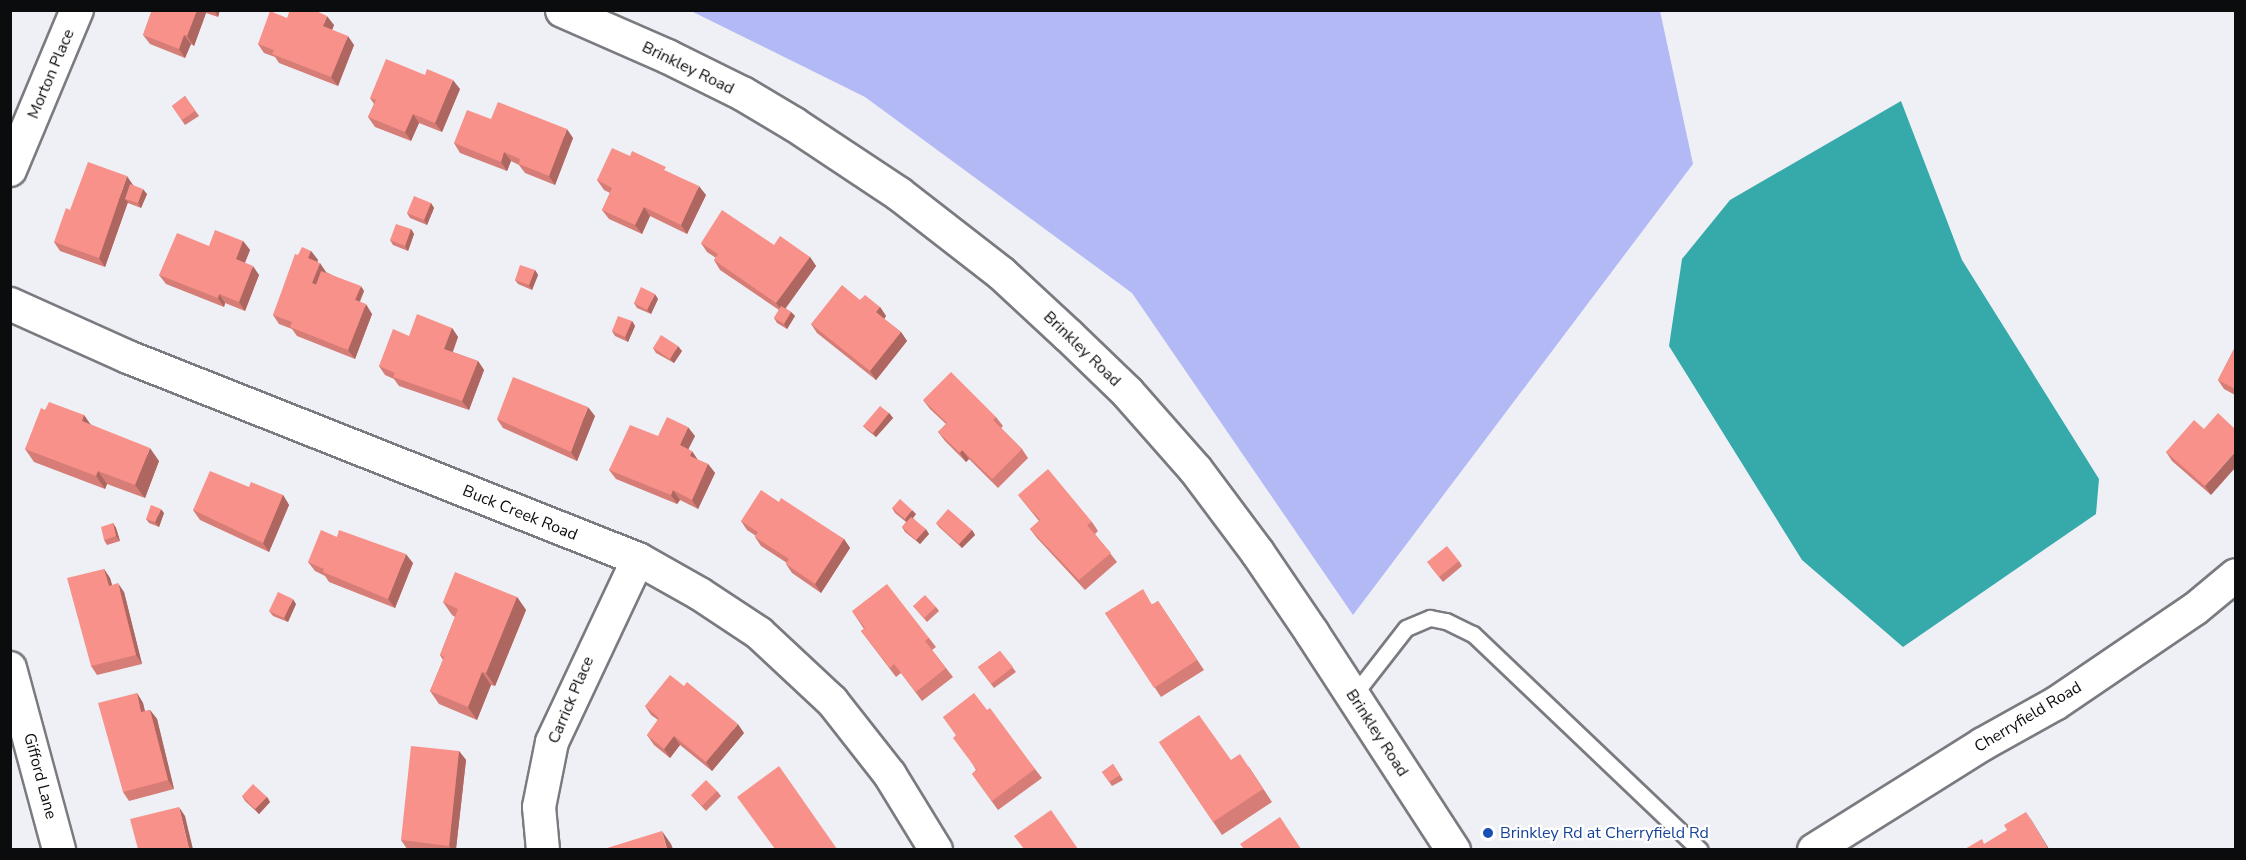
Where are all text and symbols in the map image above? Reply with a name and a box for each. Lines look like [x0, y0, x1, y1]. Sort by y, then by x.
street label: Morton Place [24, 26, 78, 122]
street label: Brinkley Road [639, 37, 737, 99]
street label: Brinkley Road [1039, 307, 1125, 391]
street label: Buck Creek Road [460, 481, 580, 545]
street label: Carrick Place [544, 654, 598, 746]
street label: Cherryfield Road [1971, 678, 2085, 756]
street label: Brinkley Road [1342, 686, 1412, 780]
street label: Gifford Lane [19, 731, 61, 821]
place label: Brinkley Rd at Cherryfield Rd [1500, 823, 1709, 843]
marker: Brinkley Rd at Cherryfield Rd [1481, 826, 1495, 840]

